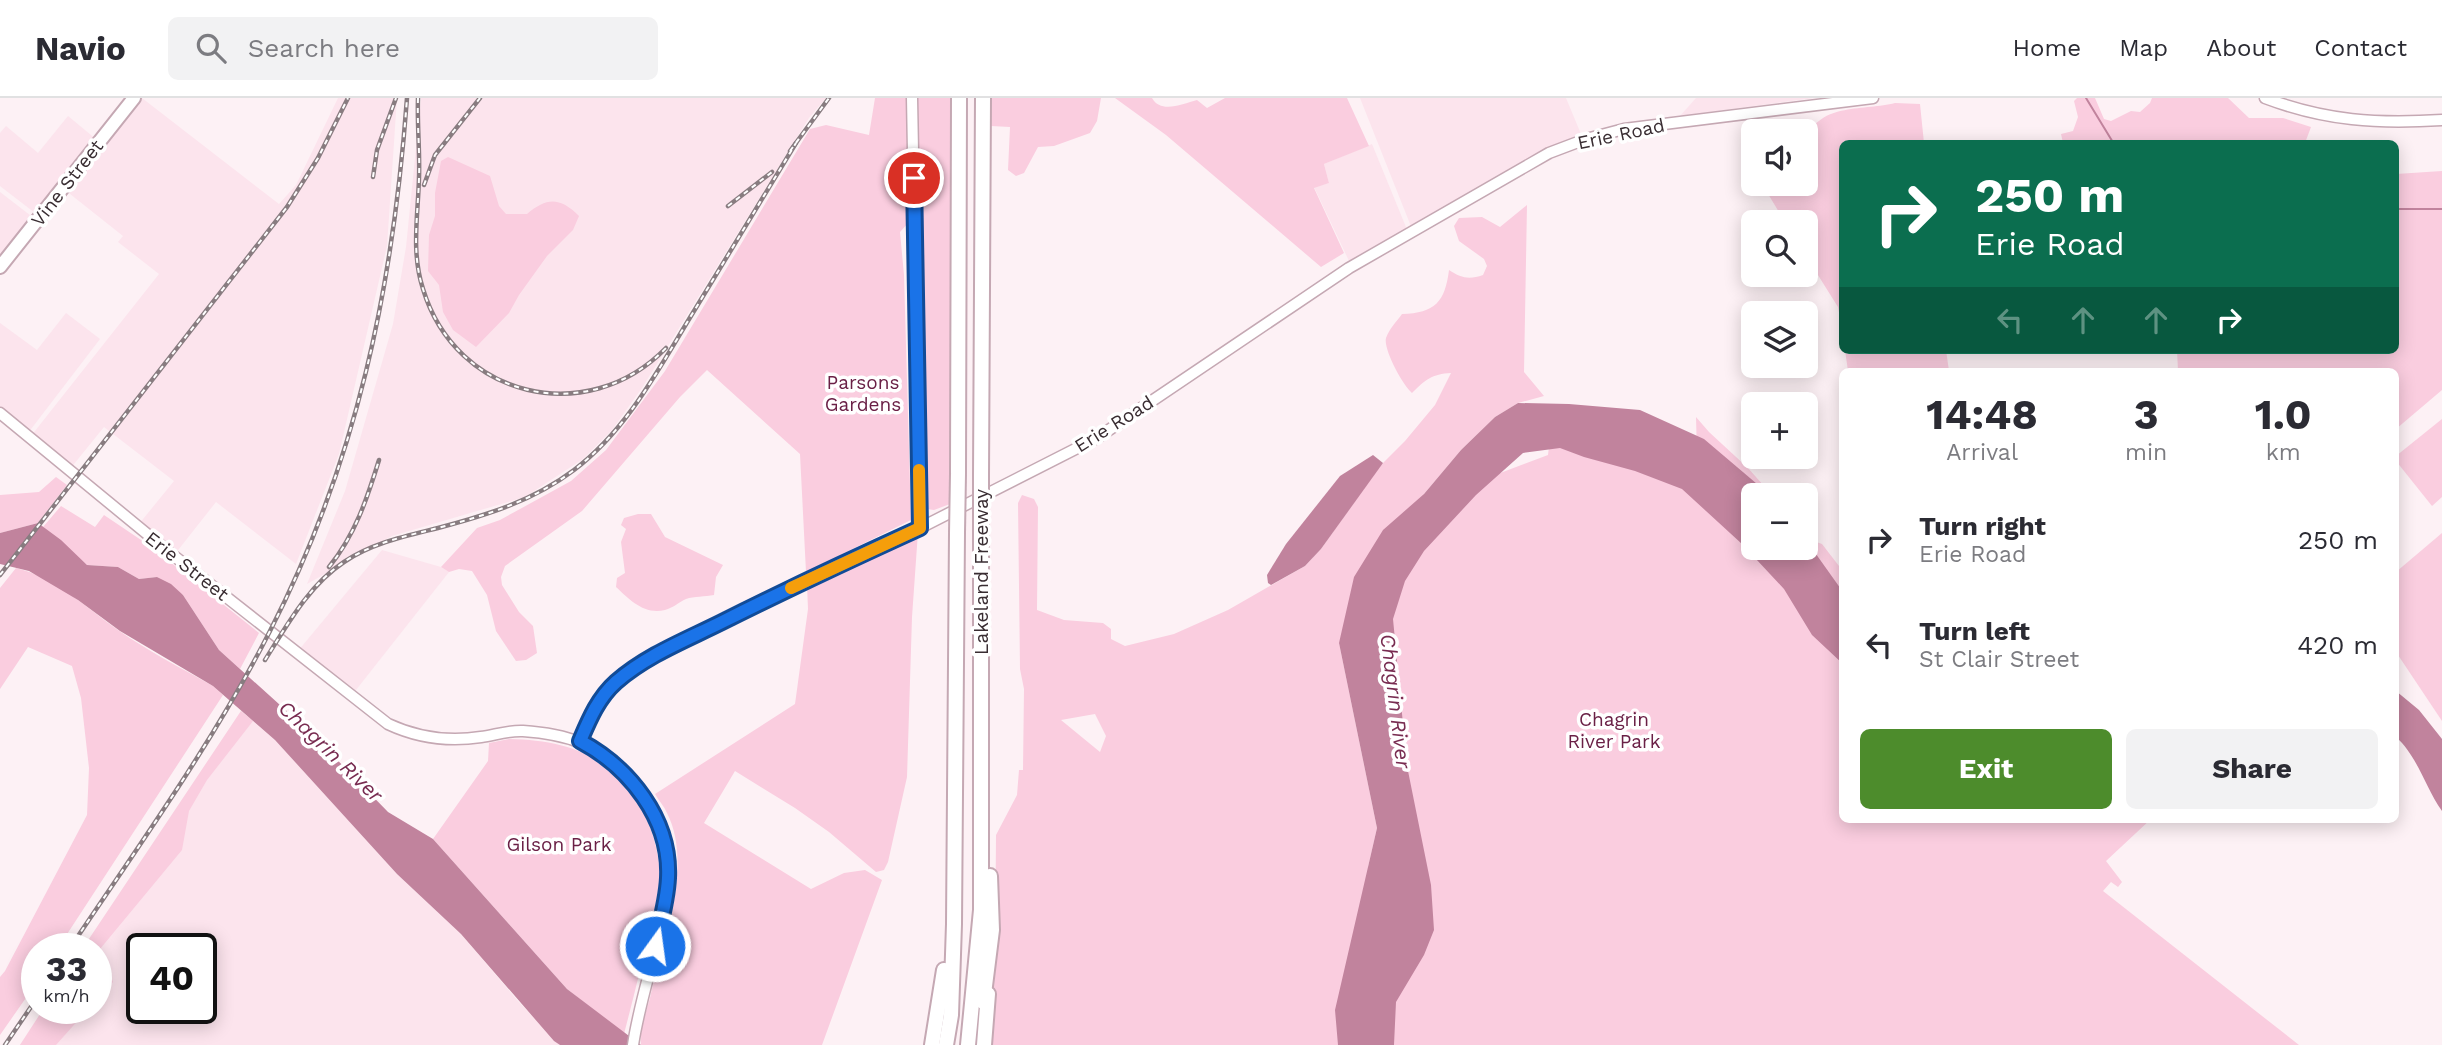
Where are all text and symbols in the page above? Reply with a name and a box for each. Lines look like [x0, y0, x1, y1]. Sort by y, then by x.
search box [168, 17, 658, 80]
text: Navio [35, 29, 126, 68]
icon: search [192, 29, 230, 67]
text: Search here [248, 33, 400, 63]
text: Home [2013, 34, 2081, 62]
text: Map [2119, 34, 2168, 62]
text: About [2206, 34, 2276, 62]
text: Contact [2314, 34, 2407, 62]
street label: Erie Road [1575, 114, 1667, 154]
map controls [1741, 119, 1818, 560]
button: sound [1741, 119, 1818, 196]
street label: Vine Street [26, 135, 108, 231]
pin [884, 148, 944, 208]
icon: arrive [895, 159, 933, 197]
text: 250 m [1975, 166, 2124, 224]
icon: right [1860, 168, 1951, 259]
button: search [1741, 210, 1818, 287]
text: Erie Road [1975, 225, 2124, 263]
button: layers [1741, 301, 1818, 378]
icon: left [1991, 301, 2029, 339]
icon: ahead [2064, 301, 2102, 339]
icon: ahead [2137, 301, 2175, 339]
icon: right [2210, 301, 2248, 339]
park label: Parsons Gardens [825, 371, 901, 416]
text: 14:48 [1926, 390, 2038, 439]
text: 3 [2134, 390, 2159, 439]
text: 1.0 [2255, 390, 2312, 439]
street label: Erie Road [1070, 391, 1158, 457]
button: + [1741, 392, 1818, 469]
text: Arrival [1946, 439, 2018, 466]
text: min [2125, 439, 2167, 466]
text: km [2266, 439, 2301, 466]
button: − [1741, 483, 1818, 560]
street label: Lakeland Freeway [970, 489, 993, 655]
text: Turn right [1919, 511, 2046, 541]
icon: right [1860, 521, 1898, 559]
text: 250 m [2298, 525, 2378, 555]
street label: Erie Street [141, 526, 233, 606]
text: Erie Road [1919, 541, 2026, 568]
text: Turn left [1919, 616, 2030, 646]
icon: left [1860, 626, 1898, 664]
text: 420 m [2297, 630, 2378, 660]
water label: Chagrin River [1375, 632, 1417, 771]
text: St Clair Street [1919, 646, 2079, 673]
water label: Chagrin River [274, 695, 389, 808]
park label: Chagrin River Park [1567, 708, 1661, 753]
button: Exit [1860, 729, 2112, 809]
button: Share [2126, 729, 2378, 809]
park label: Gilson Park [506, 833, 612, 856]
position arrow [618, 909, 692, 983]
speed limit sign: 40 [126, 933, 217, 1024]
text: 33 [46, 948, 87, 990]
text: km/h [43, 985, 90, 1006]

